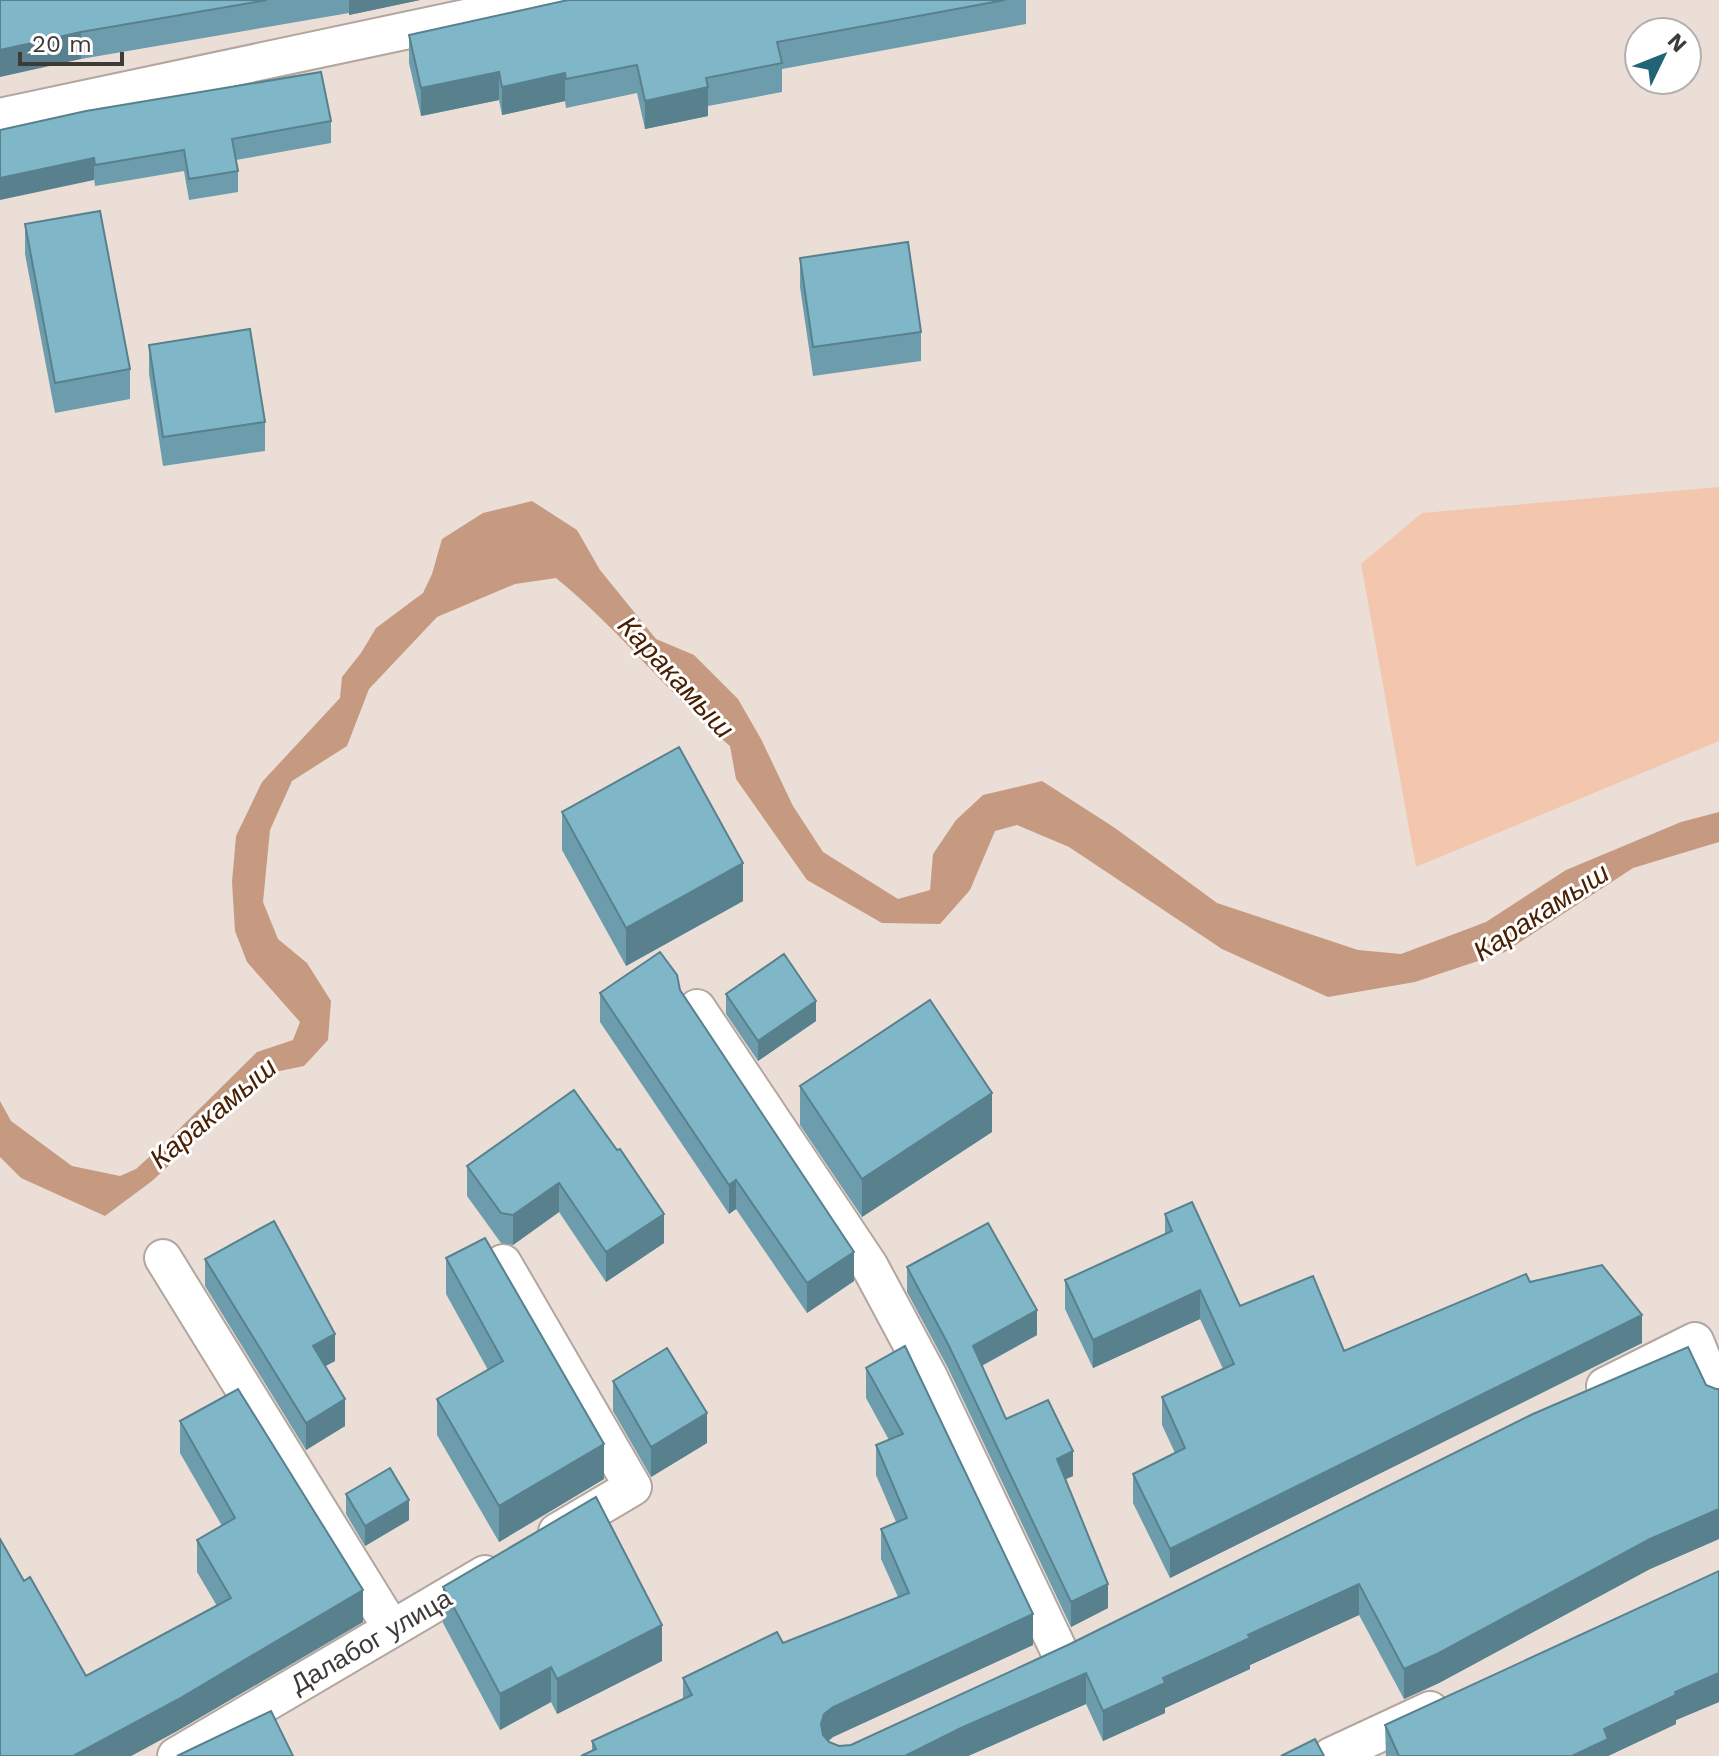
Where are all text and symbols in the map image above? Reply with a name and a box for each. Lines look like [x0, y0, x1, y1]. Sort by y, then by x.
scale bar [20, 16, 122, 66]
north arrow [1623, 16, 1703, 96]
text: N [1663, 28, 1692, 57]
text: 20 m [32, 30, 92, 58]
water label: Каракамыш [611, 609, 741, 745]
water label: Каракамыш [1467, 856, 1615, 968]
water label: Каракамыш [143, 1051, 283, 1175]
street label: Далабог улица [285, 1583, 457, 1699]

